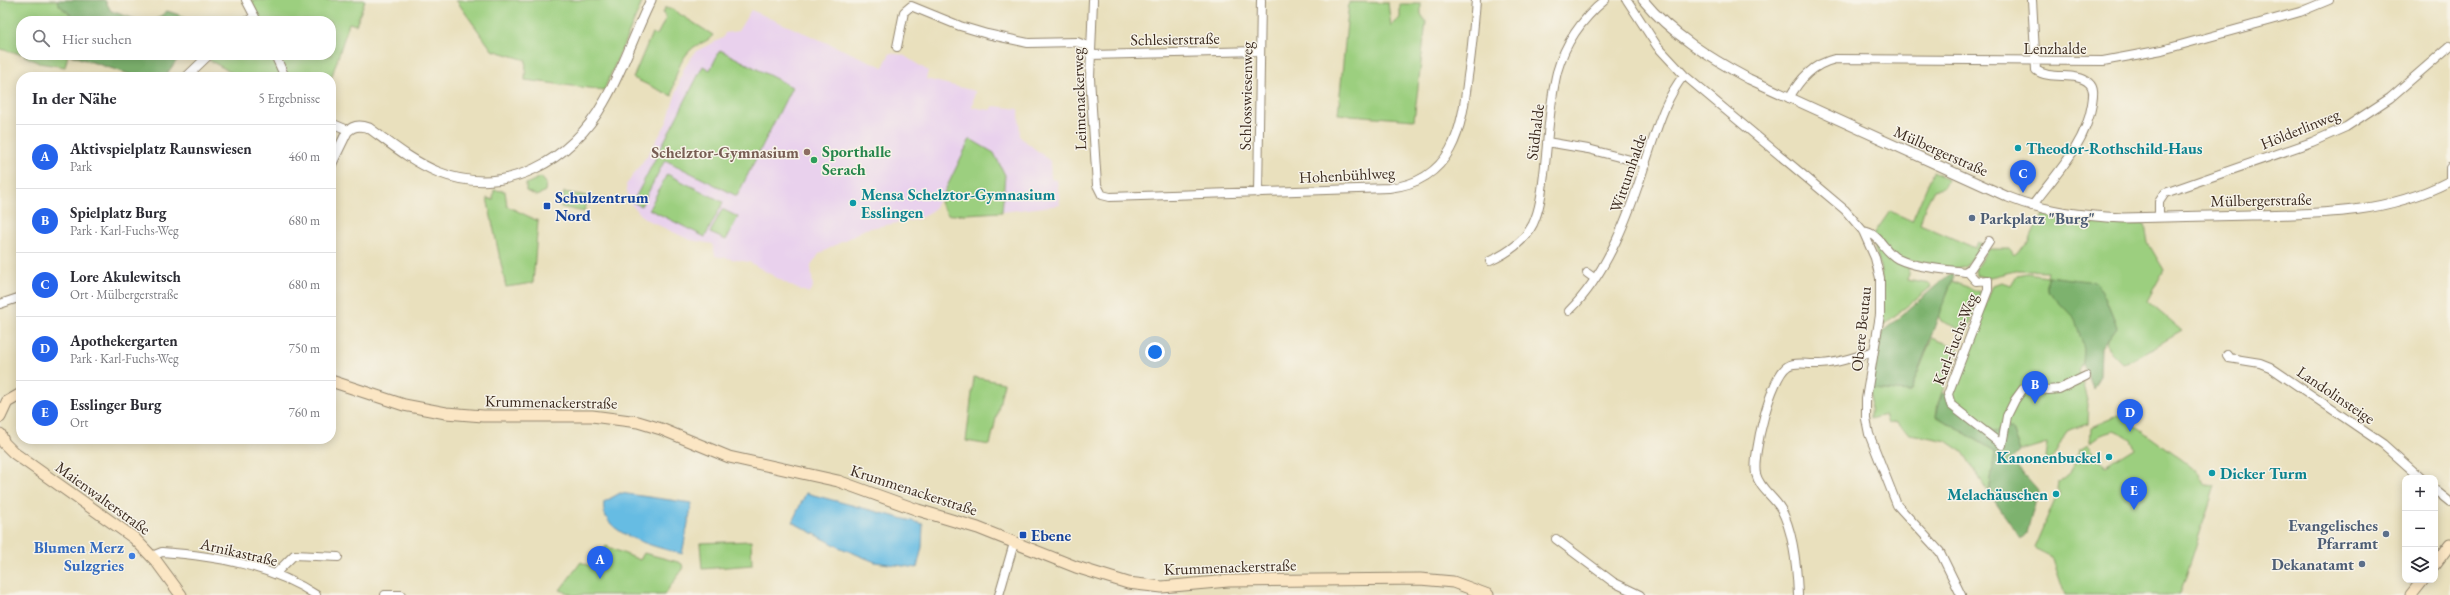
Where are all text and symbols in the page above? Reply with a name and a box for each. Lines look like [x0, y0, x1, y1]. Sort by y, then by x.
search box [16, 16, 336, 60]
icon: search [30, 27, 52, 49]
street label: Schlesierstraße [1130, 28, 1220, 50]
text: Hier suchen [62, 29, 132, 48]
street label: Lenzhalde [2024, 38, 2086, 59]
street label: Schlosswiesenweg [1235, 40, 1257, 150]
street label: Leimenackerweg [1067, 46, 1091, 151]
text: In der Nähe [32, 87, 117, 109]
text: 5 Ergebnisse [259, 90, 320, 107]
street label: Südhalde [1521, 103, 1549, 161]
street label: Hölderlinweg [2257, 103, 2344, 154]
street label: Mülbergerstraße [1890, 121, 1992, 181]
street label: Wittumhalde [1605, 131, 1651, 215]
place label: Theodor-Rothschild-Haus [2026, 138, 2203, 159]
text: Aktivspielplatz Raunswiesen [70, 139, 252, 158]
place label: Sporthalle Serach [822, 141, 891, 180]
place label: Schelztor-Gymnasium [651, 142, 799, 163]
marker: Theodor-Rothschild-Haus [2013, 143, 2023, 153]
marker: Schelztor-Gymnasium [802, 147, 812, 157]
text: A [40, 148, 50, 165]
text: 460 m [289, 148, 320, 165]
marker: Sporthalle Serach [809, 155, 819, 165]
text: Park [70, 158, 92, 175]
pin: C [2010, 160, 2036, 193]
street label: Hohenbühlweg [1298, 162, 1397, 188]
place label: Mensa Schelztor-Gymnasium Esslingen [861, 184, 1056, 223]
place label: Schulzentrum Nord [555, 187, 649, 226]
street label: Mülbergerstraße [2210, 189, 2312, 211]
marker: Mensa Schelztor-Gymnasium Esslingen [848, 198, 858, 208]
marker: Schulzentrum Nord [542, 201, 552, 211]
text: Spielplatz Burg [70, 203, 167, 222]
place label: Parkplatz "Burg" [1980, 208, 2095, 229]
text: B [41, 212, 49, 229]
text: 680 m [289, 212, 320, 229]
marker: Parkplatz "Burg" [1967, 213, 1977, 223]
text: Park · Karl-Fuchs-Weg [70, 222, 179, 239]
text: Lore Akulewitsch [70, 267, 181, 286]
text: C [40, 276, 50, 293]
text: 680 m [289, 276, 320, 293]
street label: Obere Beutau [1846, 285, 1876, 373]
text: Ort · Mülbergerstraße [70, 286, 178, 303]
street label: Karl-Fuchs-Weg [1928, 289, 1983, 388]
text: Apothekergarten [70, 331, 178, 350]
text: D [40, 340, 50, 357]
text: 750 m [289, 340, 320, 357]
your location [1145, 342, 1165, 362]
text: Park · Karl-Fuchs-Weg [70, 350, 179, 367]
street label: Landolinsteige [2293, 361, 2379, 429]
pin: B [2022, 371, 2048, 404]
street label: Krummenackerstraße [485, 390, 617, 414]
text: Esslinger Burg [70, 395, 161, 414]
pin: D [2117, 399, 2143, 432]
text: E [41, 404, 49, 421]
text: 760 m [289, 404, 320, 421]
text: Ort [70, 414, 88, 431]
place label: Kanonenbuckel [1997, 447, 2101, 468]
marker: Kanonenbuckel [2104, 452, 2114, 462]
street label: Maienwalterstraße [51, 456, 155, 540]
street label: Krummenackerstraße [848, 460, 980, 520]
place label: Dicker Turm [2220, 463, 2307, 484]
marker: Dicker Turm [2207, 468, 2217, 478]
map controls [2402, 475, 2438, 583]
button: + [2402, 475, 2438, 511]
pin: E [2121, 477, 2147, 510]
place label: Melachäuschen [1947, 484, 2048, 505]
marker: Melachäuschen [2051, 489, 2061, 499]
button: − [2402, 511, 2438, 547]
place label: Evangelisches Pfarramt [2288, 515, 2378, 554]
place label: Ebene [1031, 525, 1072, 546]
marker: Evangelisches Pfarramt [2381, 529, 2391, 539]
marker: Ebene [1018, 530, 1028, 540]
street label: Arnikastraße [197, 533, 280, 571]
place label: Blumen Merz Sulzgries [34, 537, 124, 576]
pin: A [587, 546, 613, 579]
button: layers [2402, 547, 2438, 583]
marker: Blumen Merz Sulzgries [127, 551, 137, 561]
street label: Krummenackerstraße [1163, 554, 1297, 580]
place label: Dekanatamt [2272, 554, 2354, 575]
marker: Dekanatamt [2357, 559, 2367, 569]

